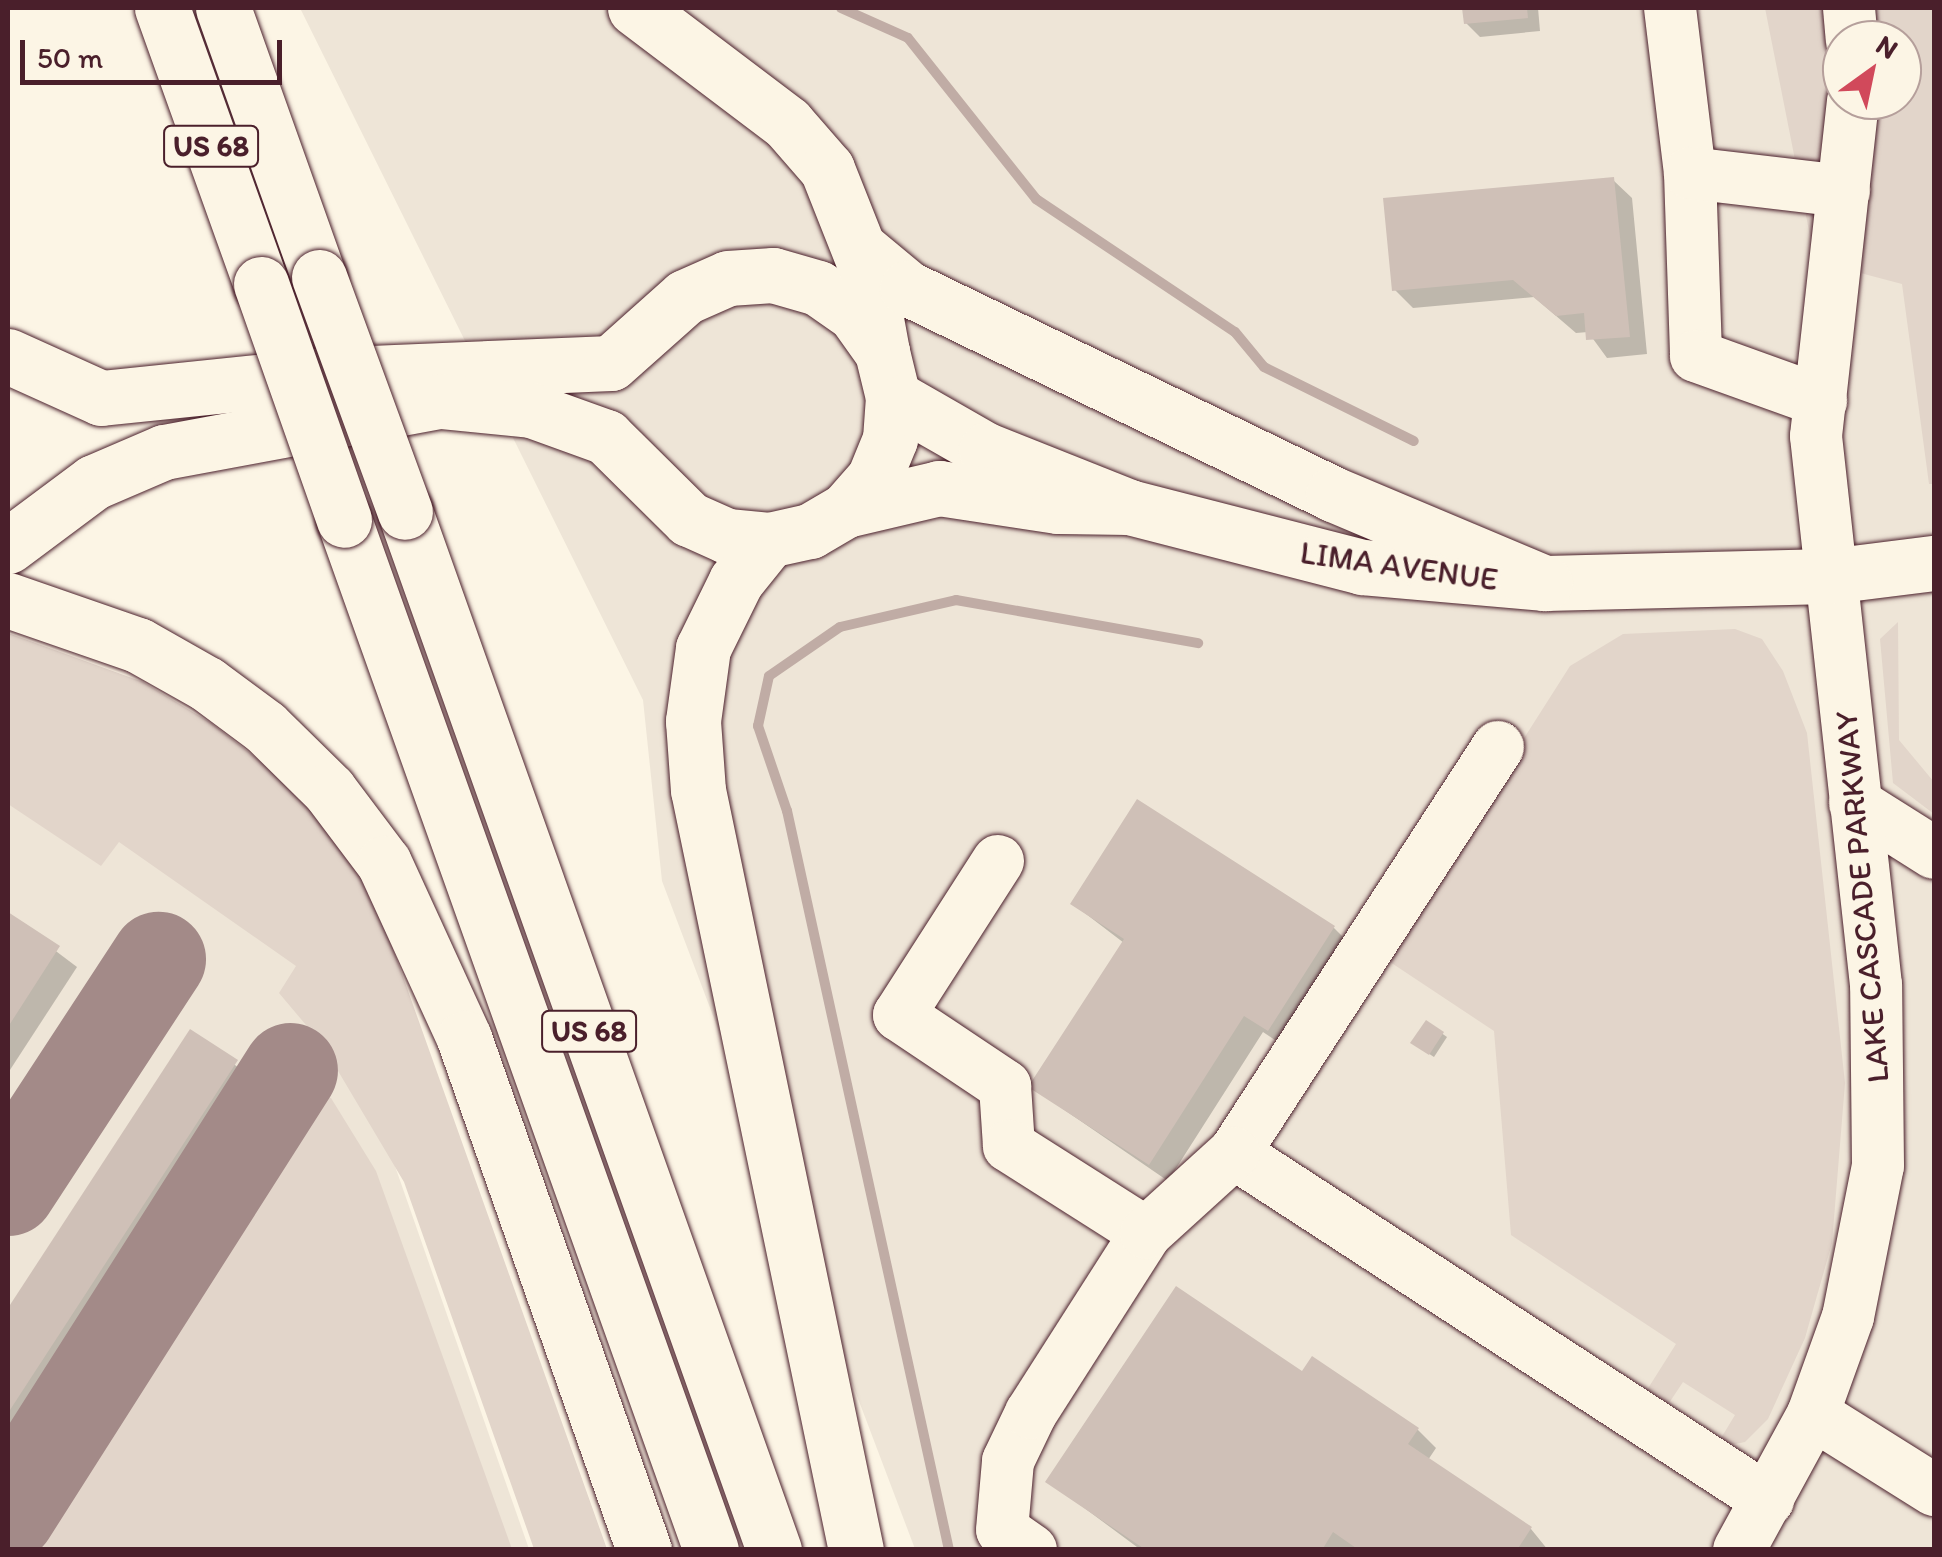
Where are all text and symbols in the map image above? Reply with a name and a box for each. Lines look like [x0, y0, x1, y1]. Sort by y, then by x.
scale bar [25, 20, 288, 82]
north arrow [1822, 20, 1922, 120]
text: N [1870, 27, 1904, 66]
text: 50 m [37, 39, 103, 76]
road number: US 68 [161, 121, 261, 171]
street label: LIMA AVENUE [1298, 533, 1500, 599]
street label: LAKE CASCADE PARKWAY [1827, 710, 1897, 1084]
road number: US 68 [539, 1006, 639, 1056]

